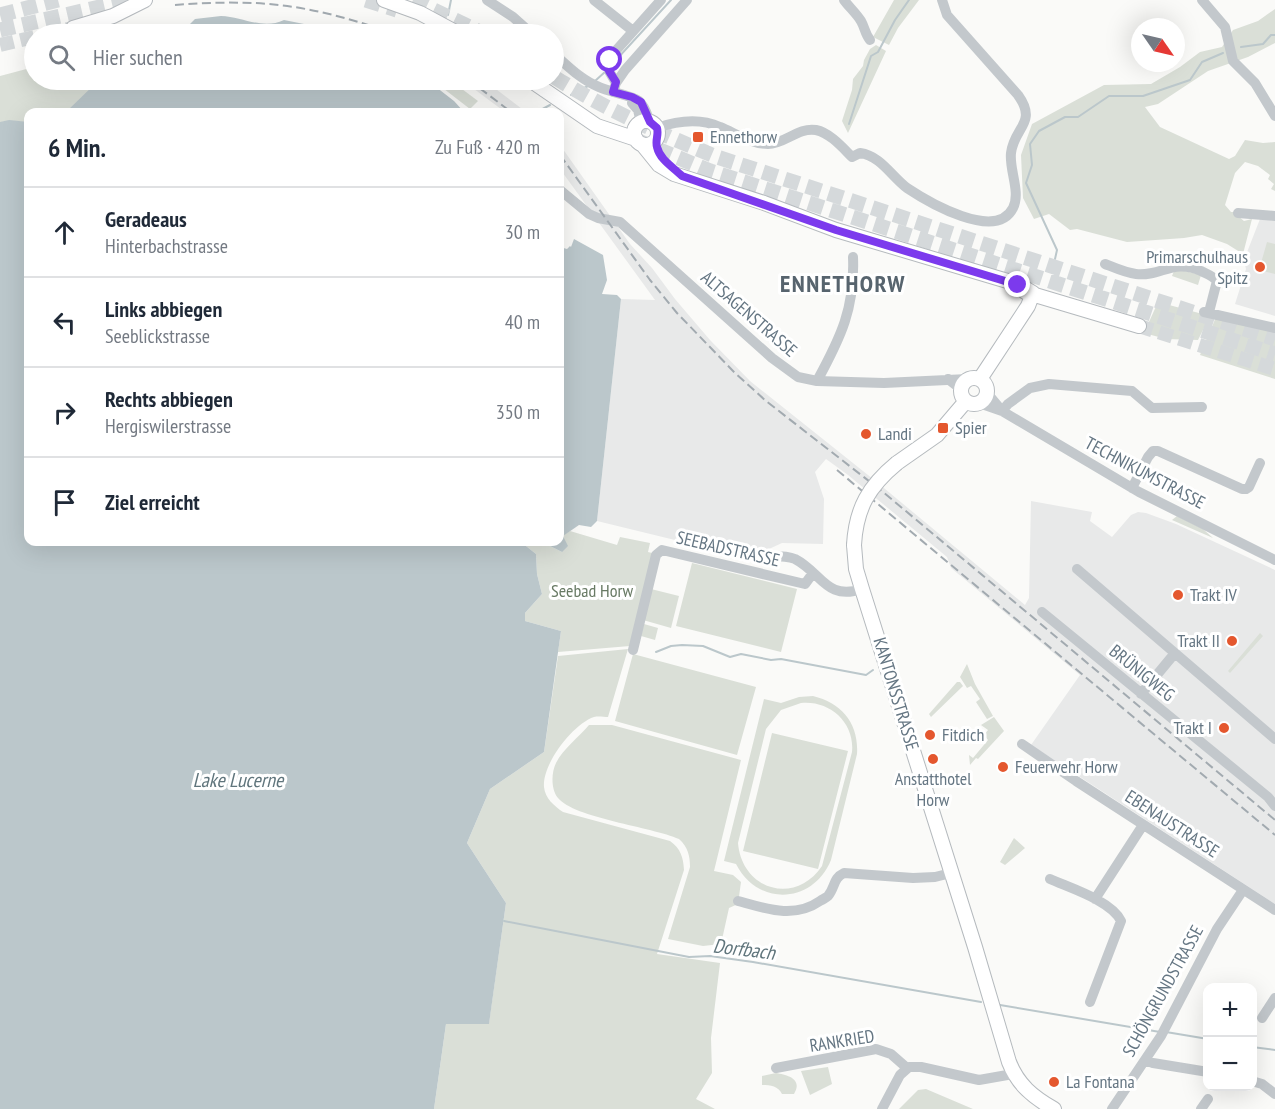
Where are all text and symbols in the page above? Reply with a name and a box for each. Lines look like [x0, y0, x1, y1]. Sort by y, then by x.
north arrow [1131, 18, 1185, 72]
search box [24, 24, 564, 90]
icon: search [45, 41, 78, 74]
text: Hier suchen [93, 43, 183, 71]
route start [596, 46, 622, 72]
place label: Ennethorw [710, 125, 778, 148]
marker: Ennethorw [691, 130, 705, 144]
text: 6 Min. [48, 131, 106, 164]
text: Zu Fuß · 420 m [435, 134, 540, 160]
text: Geradeaus [105, 205, 187, 233]
icon: ahead [48, 216, 81, 249]
text: 30 m [505, 219, 540, 245]
text: Hinterbachstrasse [105, 233, 228, 259]
place label: Primarschulhaus Spitz [1146, 245, 1248, 289]
marker: Primarschulhaus Spitz [1253, 260, 1267, 274]
street label: ALTSAGENSTRASSE [697, 266, 802, 362]
district label: ENNETHORW [780, 268, 906, 299]
route end [1004, 271, 1030, 297]
text: Links abbiegen [105, 295, 222, 323]
icon: left [48, 306, 81, 339]
text: 40 m [505, 309, 540, 335]
text: Seeblickstrasse [105, 323, 210, 349]
text: Rechts abbiegen [105, 385, 233, 413]
icon: right [48, 396, 81, 429]
text: 350 m [496, 399, 540, 425]
text: Hergiswilerstrasse [105, 413, 231, 439]
place label: Spier [955, 416, 987, 439]
marker: Spier [936, 421, 950, 435]
place label: Landi [878, 422, 912, 445]
marker: Landi [859, 427, 873, 441]
street label: TECHNIKUMSTRASSE [1081, 431, 1209, 514]
icon: arrive [48, 486, 81, 519]
text: Ziel erreicht [105, 488, 200, 516]
street label: SEEBADSTRASSE [674, 525, 782, 572]
park label: Seebad Horw [551, 579, 633, 602]
place label: Trakt IV [1190, 583, 1238, 606]
marker: Trakt IV [1171, 588, 1185, 602]
place label: Trakt II [1177, 629, 1220, 652]
marker: Trakt II [1225, 634, 1239, 648]
street label: KANTONSSTRASSE [868, 635, 925, 753]
street label: BRÜNIGWEG [1105, 639, 1180, 706]
place label: Trakt I [1173, 716, 1212, 739]
marker: Trakt I [1217, 721, 1231, 735]
place label: Fitdich [942, 723, 984, 746]
marker: Fitdich [923, 728, 937, 742]
marker: Anstatthotel Horw [926, 752, 940, 766]
place label: Feuerwehr Horw [1015, 755, 1118, 778]
marker: Feuerwehr Horw [996, 760, 1010, 774]
water label: Lake Lucerne [193, 767, 285, 793]
place label: Anstatthotel Horw [895, 767, 972, 811]
street label: EBENAUSTRASSE [1121, 785, 1223, 862]
street label: SCHÖNGRUNDSTRASSE [1117, 921, 1208, 1061]
water label: Dorfbach [711, 932, 778, 966]
map controls [1203, 983, 1257, 1091]
button: + [1203, 983, 1257, 1037]
street label: RANKRIED [808, 1024, 876, 1057]
button: − [1203, 1037, 1257, 1091]
place label: La Fontana [1066, 1070, 1135, 1093]
marker: La Fontana [1047, 1075, 1061, 1089]

